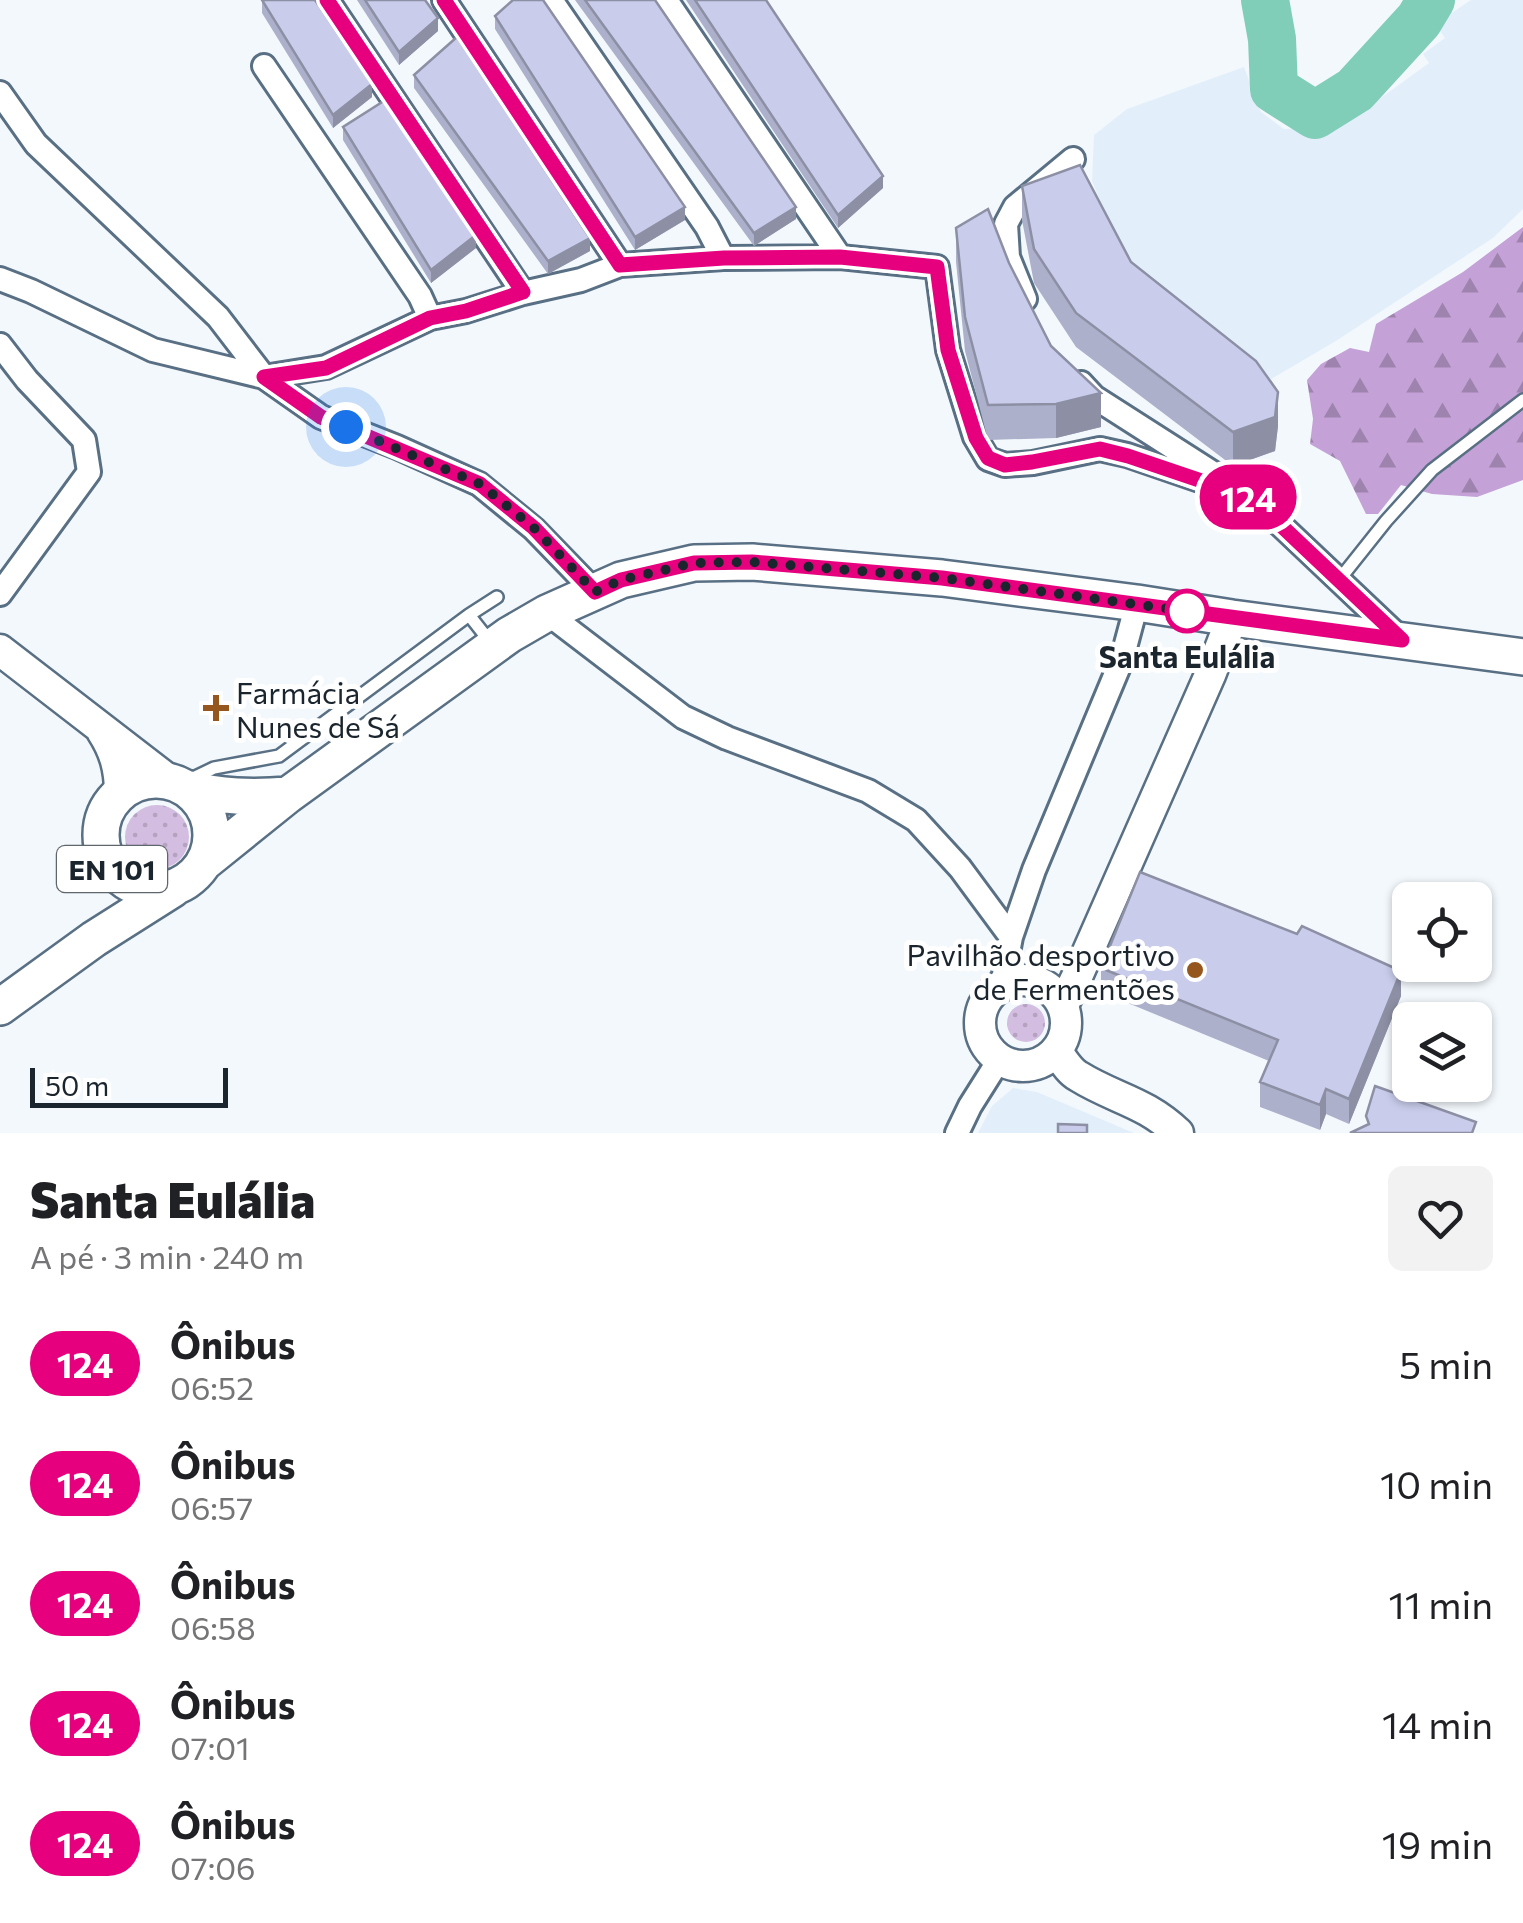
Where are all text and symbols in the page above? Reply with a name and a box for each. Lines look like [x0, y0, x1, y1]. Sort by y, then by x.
your location [321, 402, 371, 452]
line badge: 124 [1190, 464, 1306, 530]
text: 124 [1220, 476, 1276, 519]
marker: Santa Eulália [1166, 590, 1208, 632]
place label: Santa Eulália [1099, 637, 1275, 674]
place label: Farmácia Nunes de Sá [236, 673, 400, 744]
marker: Farmácia Nunes de Sá [205, 697, 227, 719]
road number: EN 101 [57, 846, 167, 892]
map controls [1392, 882, 1492, 1102]
button: locate [1392, 882, 1492, 982]
place label: Pavilhão desportivo de Fermentões [906, 935, 1175, 1006]
marker: Pavilhão desportivo de Fermentões [1184, 959, 1206, 981]
button: layers [1392, 1002, 1492, 1102]
scale bar [30, 1063, 228, 1108]
text: 50 m [45, 1068, 109, 1102]
button: heart [1388, 1166, 1493, 1271]
text: Santa Eulália [30, 1169, 315, 1228]
text: A pé · 3 min · 240 m [30, 1236, 304, 1276]
text: Ônibus [170, 1320, 295, 1367]
text: 5 min [1399, 1340, 1493, 1387]
text: 124 [57, 1342, 113, 1385]
text: 06:52 [170, 1367, 254, 1407]
text: Ônibus [170, 1440, 295, 1487]
text: 10 min [1380, 1460, 1493, 1507]
text: 124 [57, 1462, 113, 1505]
text: 06:57 [170, 1487, 253, 1527]
text: Ônibus [170, 1560, 295, 1607]
text: 11 min [1389, 1580, 1493, 1627]
text: 124 [57, 1582, 113, 1625]
text: 06:58 [170, 1607, 256, 1647]
text: Ônibus [170, 1680, 295, 1727]
text: 14 min [1382, 1700, 1493, 1747]
text: 124 [57, 1702, 113, 1745]
text: 07:01 [170, 1727, 250, 1767]
text: Ônibus [170, 1800, 295, 1847]
text: 19 min [1382, 1820, 1493, 1867]
text: 124 [57, 1822, 113, 1865]
text: 07:06 [170, 1847, 256, 1887]

